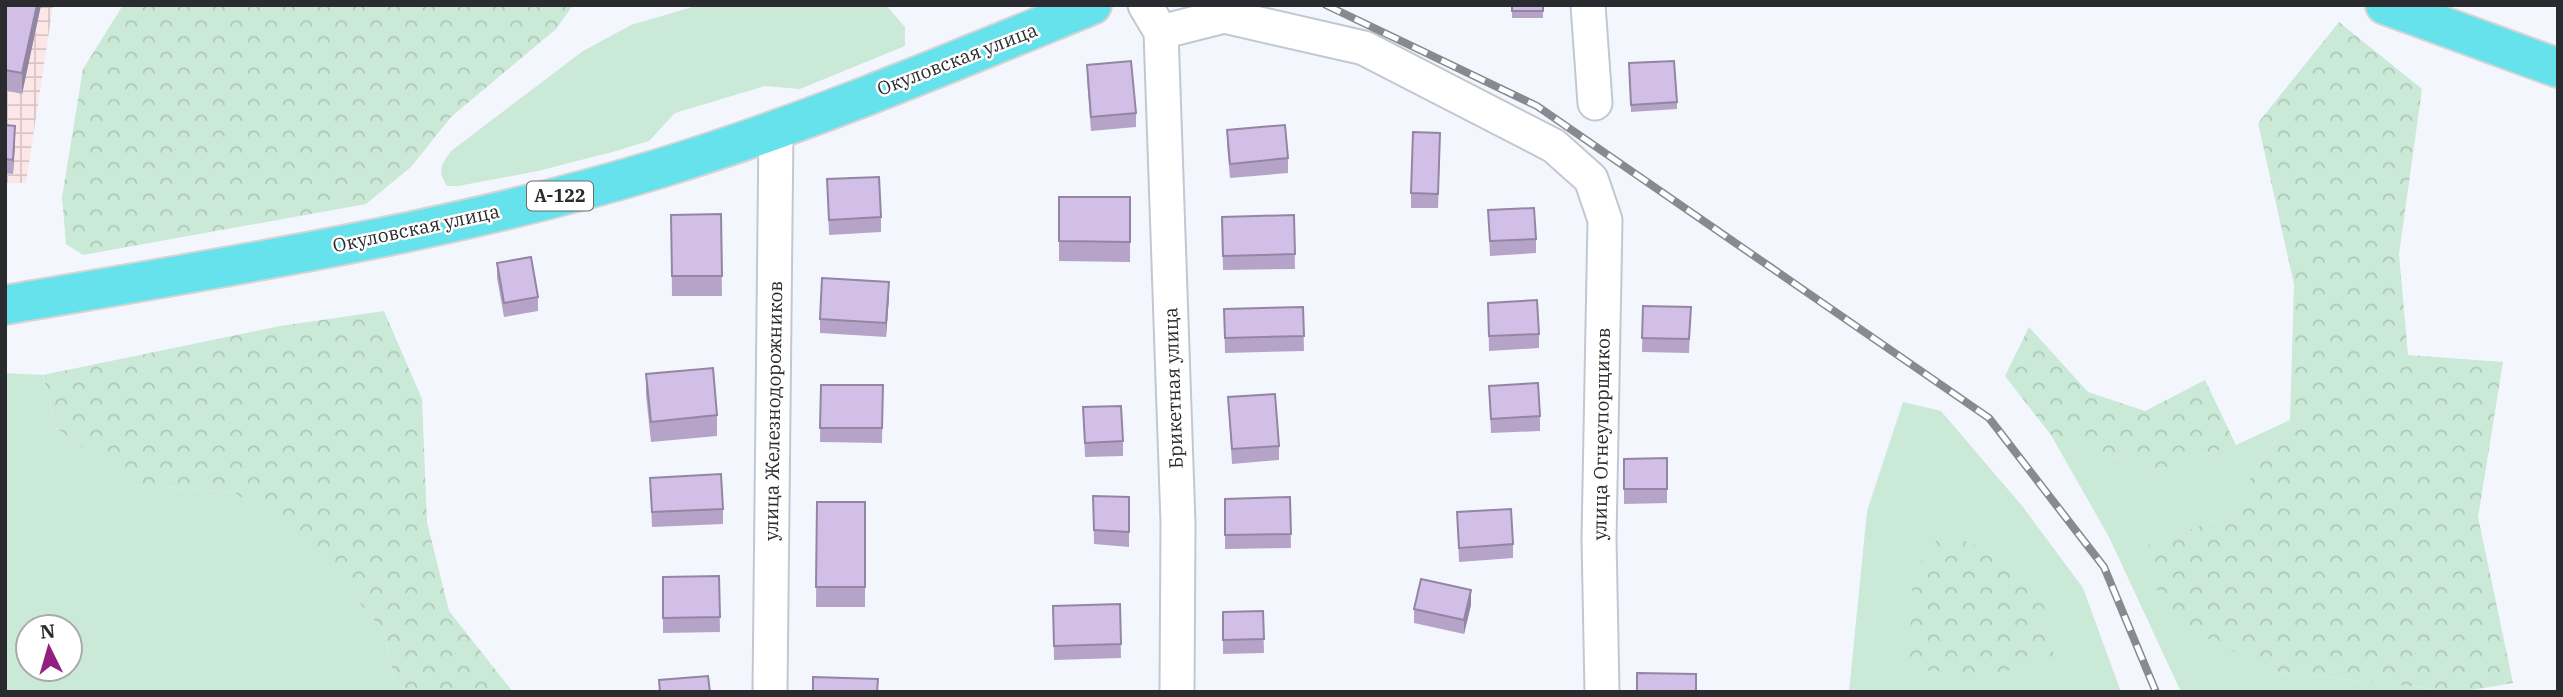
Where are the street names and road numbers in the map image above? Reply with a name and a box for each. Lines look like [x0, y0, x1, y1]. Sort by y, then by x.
street label: Окуловская улица [873, 17, 1041, 101]
road number: А-122 [527, 182, 593, 210]
street label: Окуловская улица [330, 199, 502, 257]
street label: улица Железнодорожников [759, 281, 787, 541]
street label: Брикетная улица [1158, 307, 1188, 469]
street label: улица Огнеупорщиков [1587, 327, 1615, 541]

